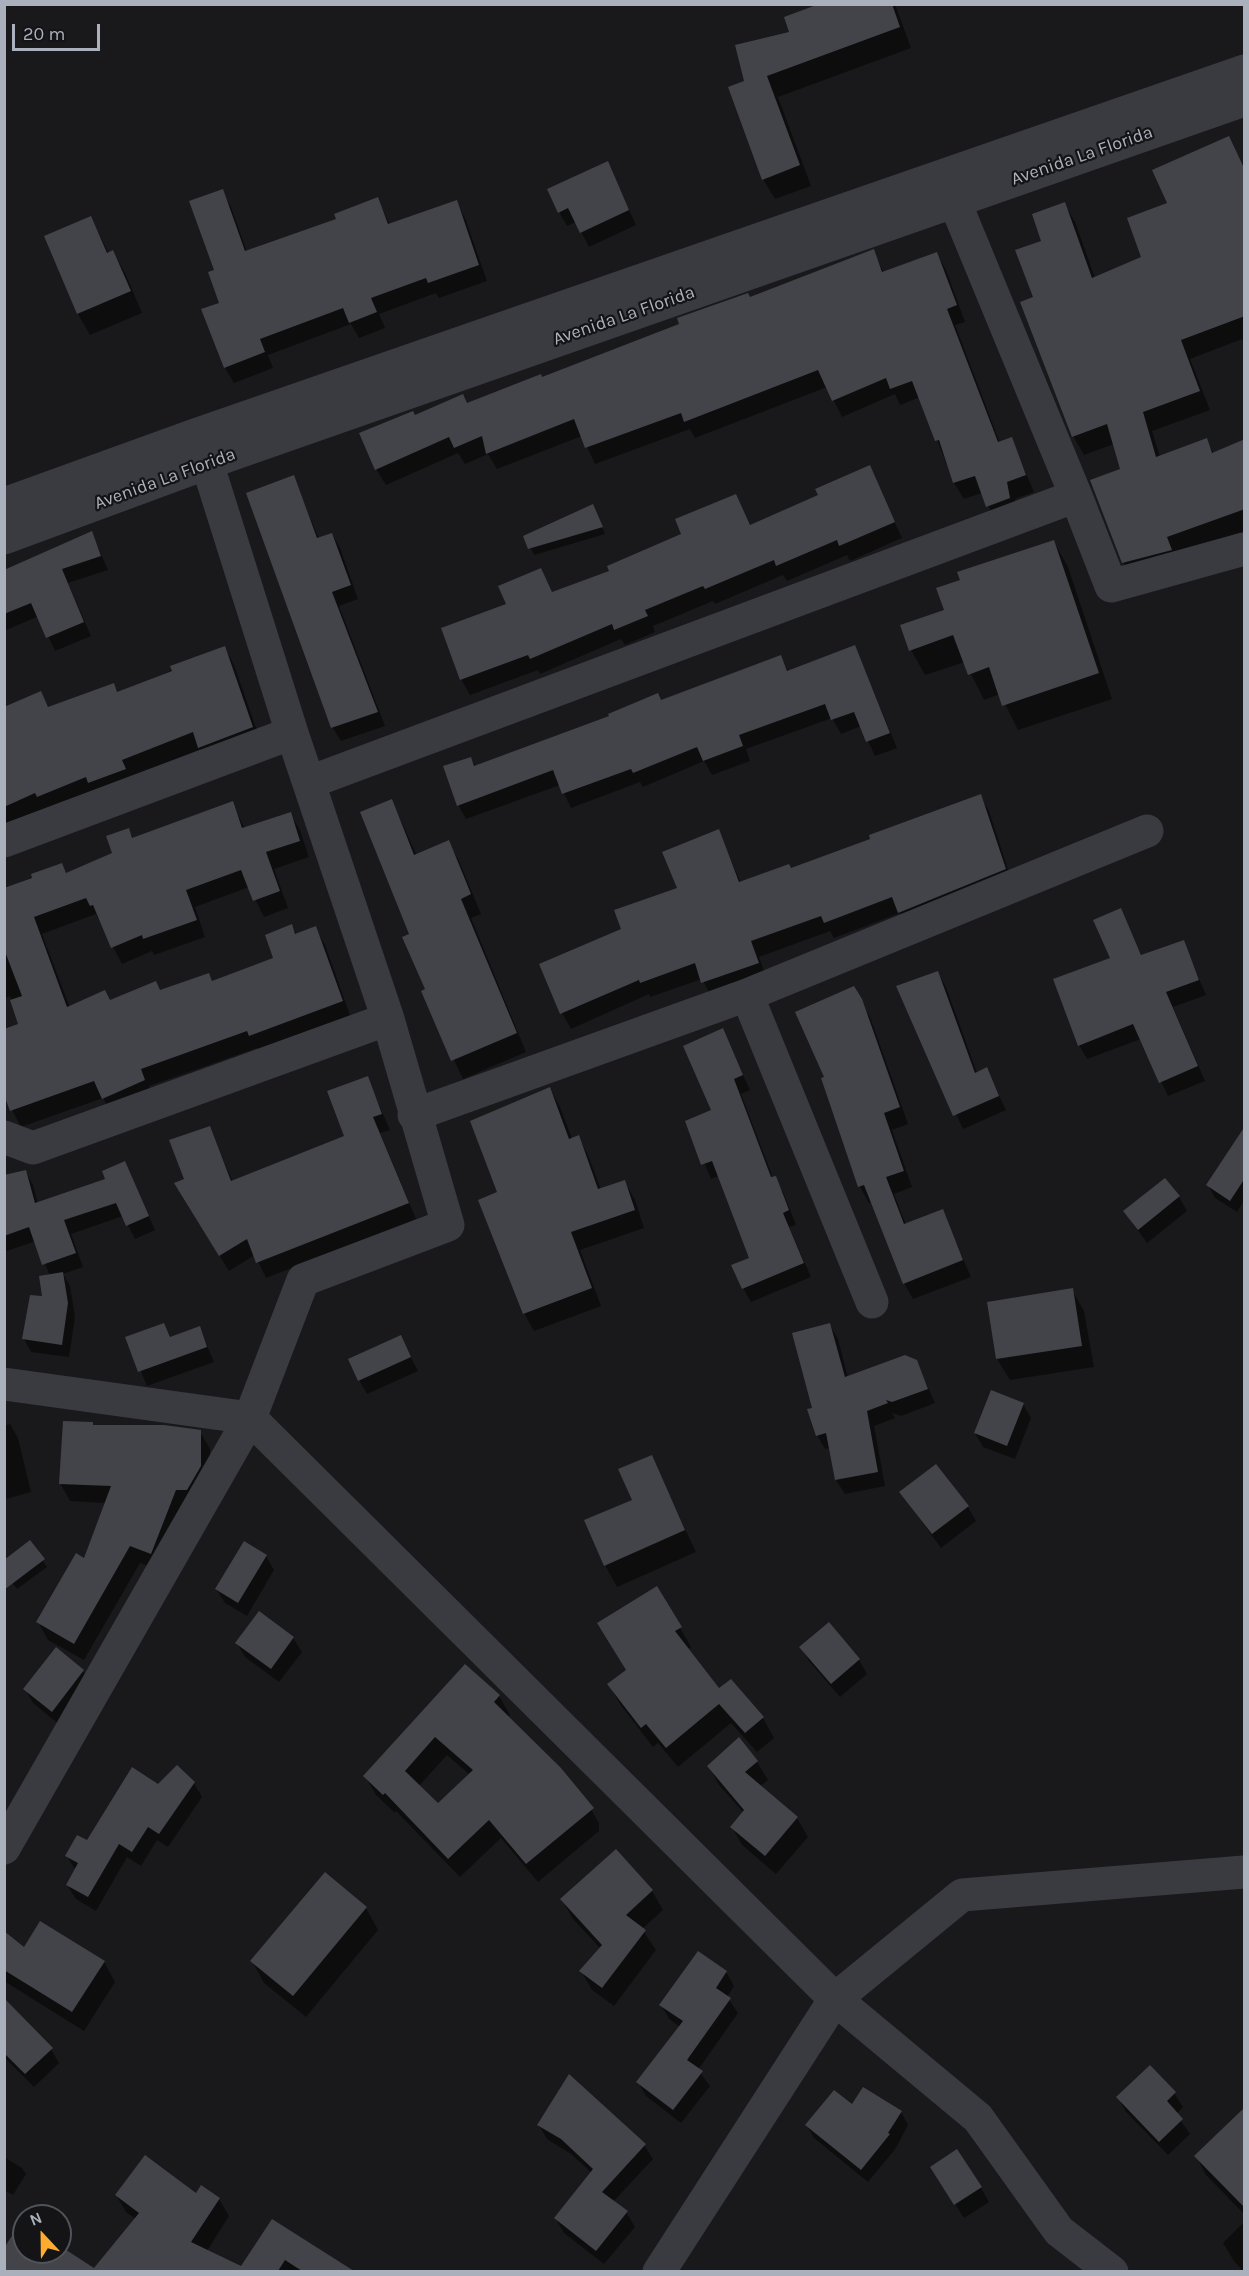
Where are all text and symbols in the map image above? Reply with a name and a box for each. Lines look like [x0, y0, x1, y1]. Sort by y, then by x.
scale bar [15, 12, 104, 50]
text: 20 m [23, 23, 65, 45]
street label: Avenida La Florida [1008, 122, 1156, 190]
street label: Avenida La Florida [550, 282, 698, 350]
street label: Avenida La Florida [91, 443, 239, 515]
north arrow [12, 2204, 72, 2264]
text: N [27, 2208, 45, 2230]

